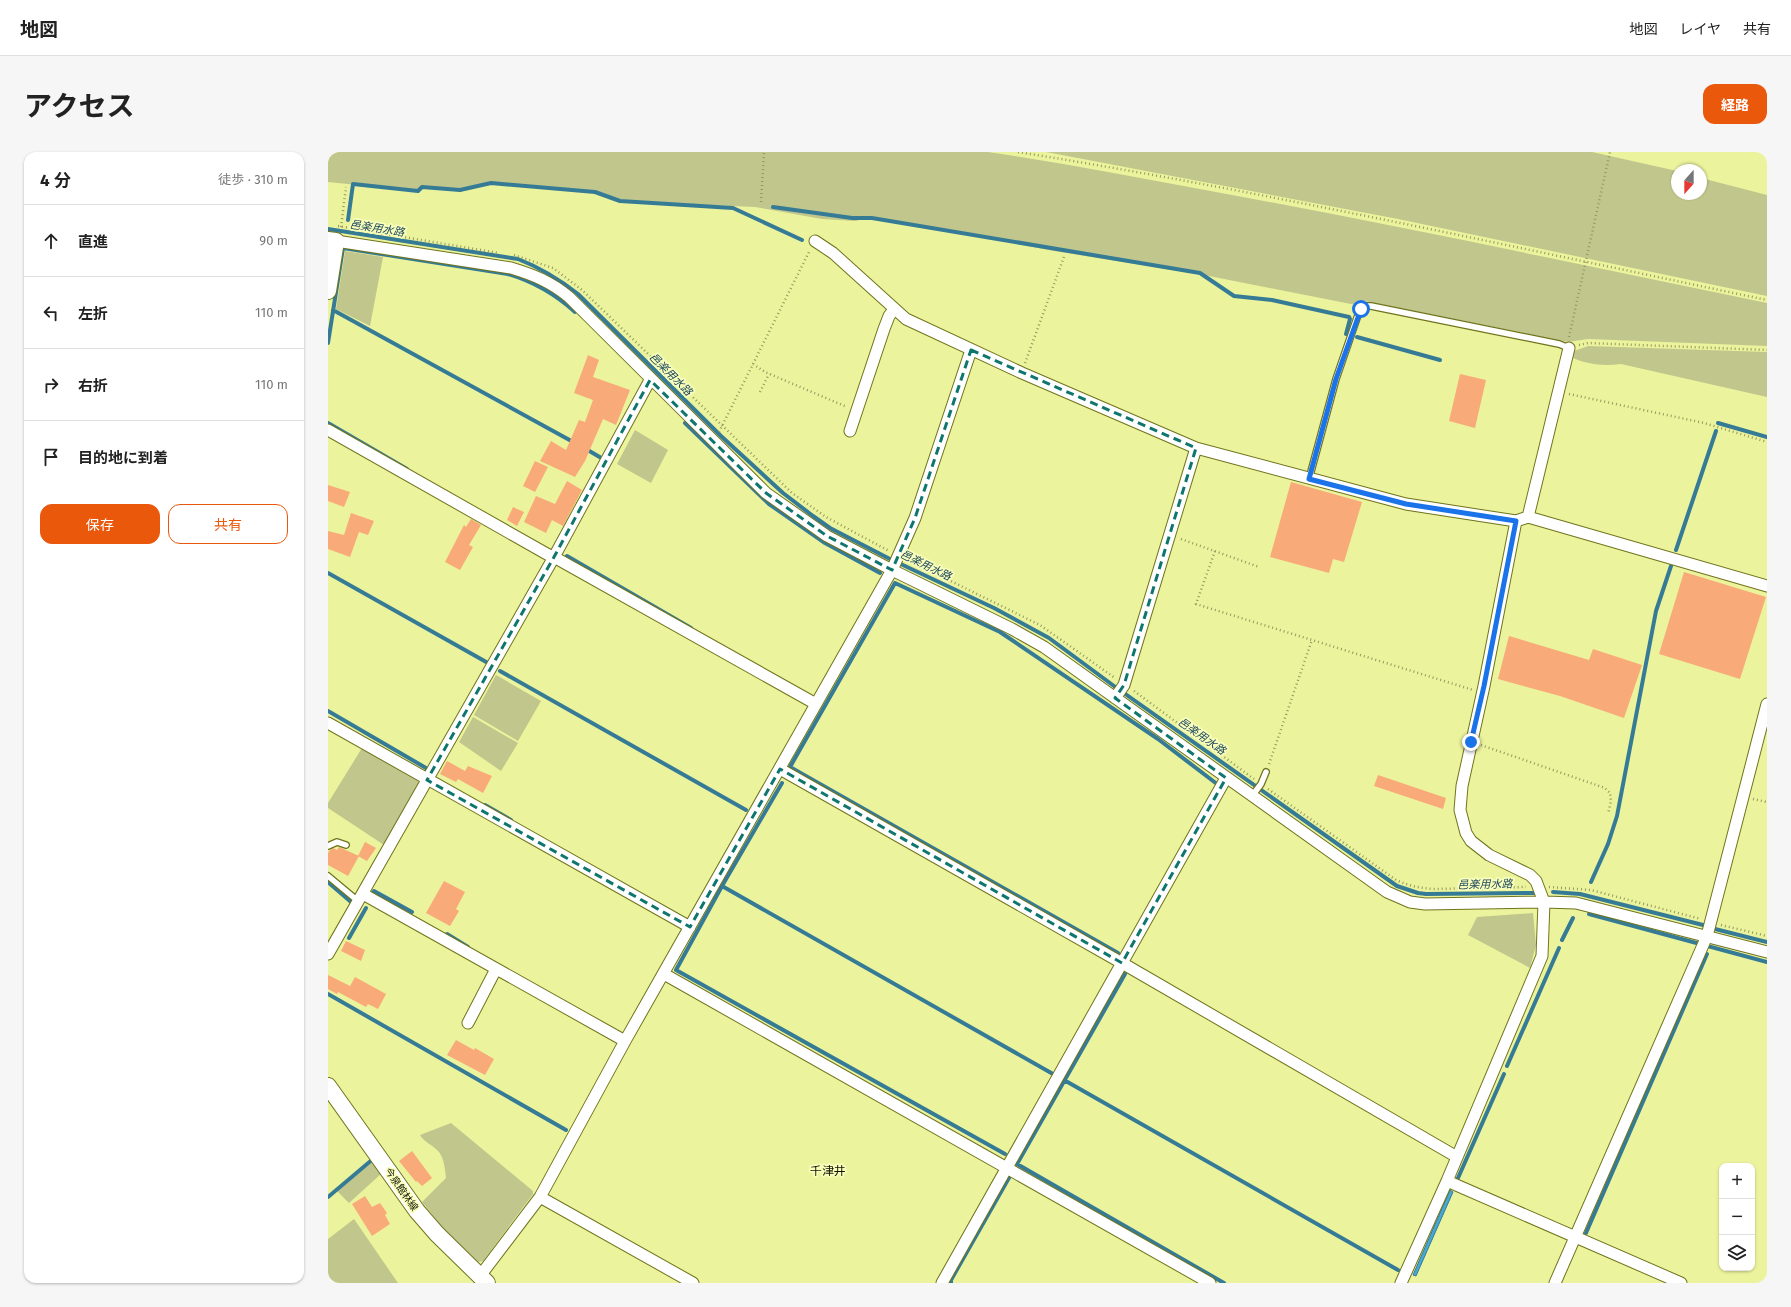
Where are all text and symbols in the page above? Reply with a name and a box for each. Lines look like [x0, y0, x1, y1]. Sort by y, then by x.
text: 地図 [20, 18, 58, 41]
text: 地図 [1629, 21, 1657, 38]
text: レイヤ [1679, 21, 1721, 38]
text: 共有 [1743, 21, 1771, 38]
button: 経路 [1703, 84, 1767, 124]
text: アクセス [24, 90, 135, 123]
north arrow [1671, 164, 1707, 200]
text: 4 分 [40, 170, 71, 191]
text: 徒歩 · 310 m [218, 172, 288, 187]
water label: 邑楽用水路 [349, 218, 406, 239]
icon: ahead [40, 230, 62, 252]
text: 直進 [78, 233, 108, 251]
text: 90 m [259, 233, 288, 248]
route start [1352, 300, 1370, 318]
icon: left [40, 302, 62, 324]
text: 左折 [78, 305, 108, 323]
text: 110 m [255, 305, 288, 320]
water label: 邑楽用水路 [647, 350, 695, 399]
icon: right [40, 374, 62, 396]
text: 右折 [78, 377, 108, 395]
text: 110 m [255, 377, 288, 392]
icon: arrive [40, 446, 62, 468]
text: 目的地に到着 [78, 449, 168, 467]
button: 保存 [40, 504, 160, 544]
button: 共有 [168, 504, 288, 544]
water label: 邑楽用水路 [898, 548, 954, 584]
water label: 邑楽用水路 [1175, 715, 1229, 758]
route end [1462, 733, 1480, 751]
water label: 邑楽用水路 [1457, 878, 1514, 891]
map controls [1719, 1163, 1755, 1271]
button: + [1719, 1163, 1755, 1199]
district label: 千津井 [810, 1164, 846, 1178]
street label: 今泉館林線 [382, 1166, 420, 1213]
button: − [1719, 1199, 1755, 1235]
button: layers [1719, 1235, 1755, 1271]

